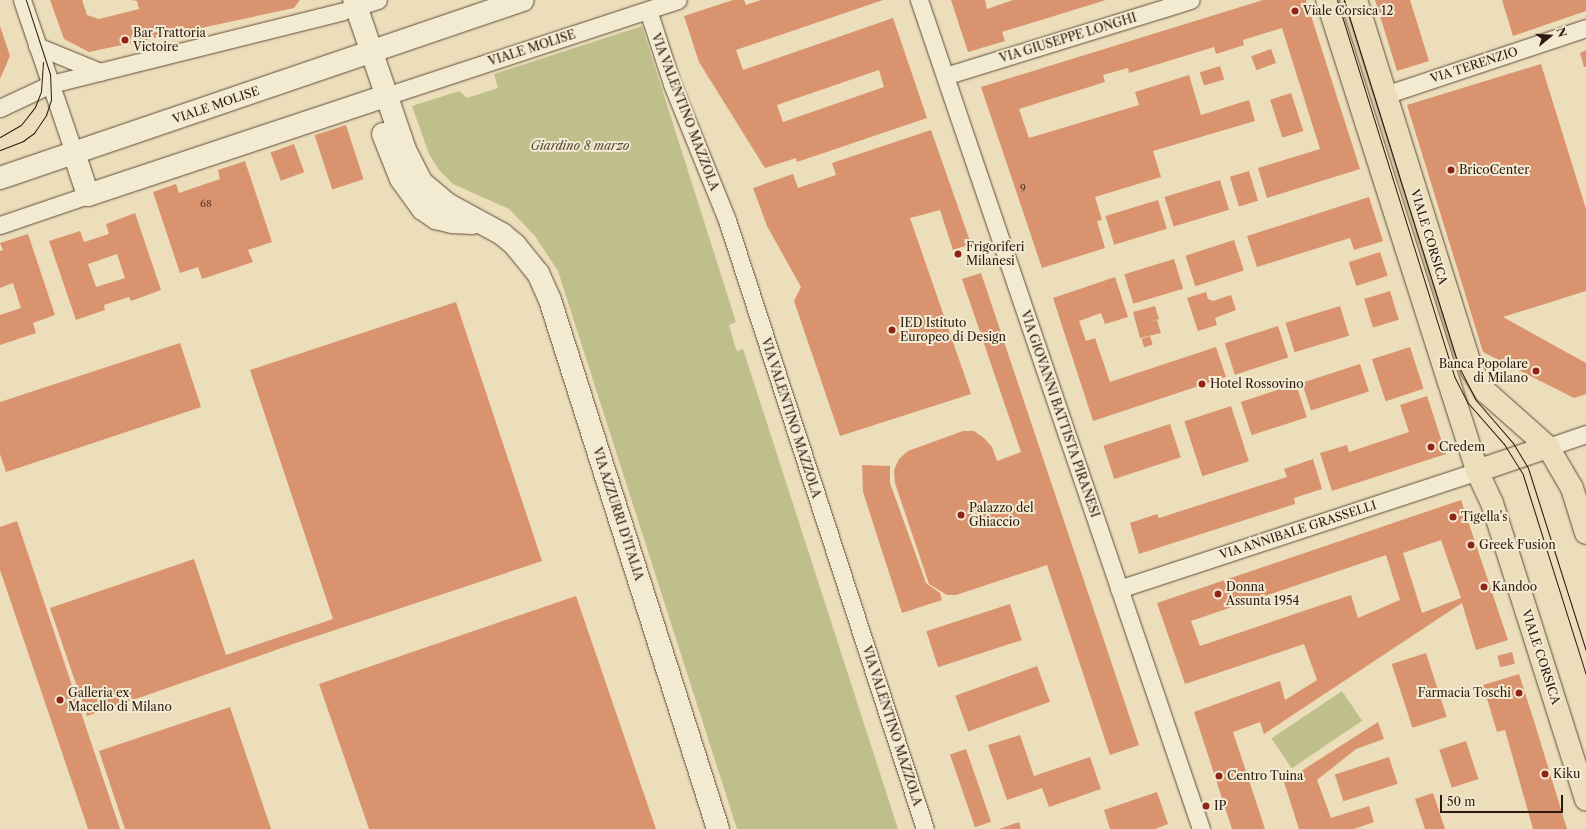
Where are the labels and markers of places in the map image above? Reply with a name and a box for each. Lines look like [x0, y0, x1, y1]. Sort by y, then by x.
place label: Viale Corsica 12 [1303, 4, 1393, 18]
marker: Viale Corsica 12 [1290, 6, 1300, 16]
place label: Bar Trattoria Victoire [133, 26, 206, 54]
marker: Bar Trattoria Victoire [120, 35, 130, 45]
place label: BricoCenter [1459, 163, 1529, 177]
marker: BricoCenter [1446, 165, 1456, 175]
place label: Frigoriferi Milanesi [966, 240, 1024, 268]
marker: Frigoriferi Milanesi [953, 249, 963, 259]
place label: IED Istituto Europeo di Design [900, 316, 1006, 344]
marker: IED Istituto Europeo di Design [887, 325, 897, 335]
place label: Banca Popolare di Milano [1439, 357, 1528, 385]
marker: Banca Popolare di Milano [1531, 366, 1541, 376]
place label: Hotel Rossovino [1210, 377, 1304, 391]
marker: Hotel Rossovino [1197, 379, 1207, 389]
place label: Credem [1439, 440, 1485, 454]
marker: Credem [1426, 442, 1436, 452]
place label: Palazzo del Ghiaccio [969, 501, 1033, 529]
marker: Palazzo del Ghiaccio [956, 510, 966, 520]
place label: Tigella's [1461, 510, 1507, 524]
marker: Tigella's [1448, 512, 1458, 522]
place label: Greek Fusion [1479, 538, 1556, 552]
marker: Greek Fusion [1466, 540, 1476, 550]
place label: Donna Assunta 1954 [1226, 580, 1300, 608]
place label: Kandoo [1492, 580, 1537, 594]
marker: Kandoo [1479, 582, 1489, 592]
marker: Donna Assunta 1954 [1213, 589, 1223, 599]
place label: Galleria ex Macello di Milano [68, 686, 172, 714]
place label: Farmacia Toschi [1417, 686, 1511, 700]
marker: Farmacia Toschi [1514, 688, 1524, 698]
marker: Galleria ex Macello di Milano [55, 695, 65, 705]
place label: Kiku [1553, 767, 1580, 781]
place label: Centro Tuina [1227, 769, 1304, 783]
marker: Kiku [1540, 769, 1550, 779]
marker: Centro Tuina [1214, 771, 1224, 781]
place label: IP [1214, 799, 1226, 813]
marker: IP [1201, 801, 1211, 811]

